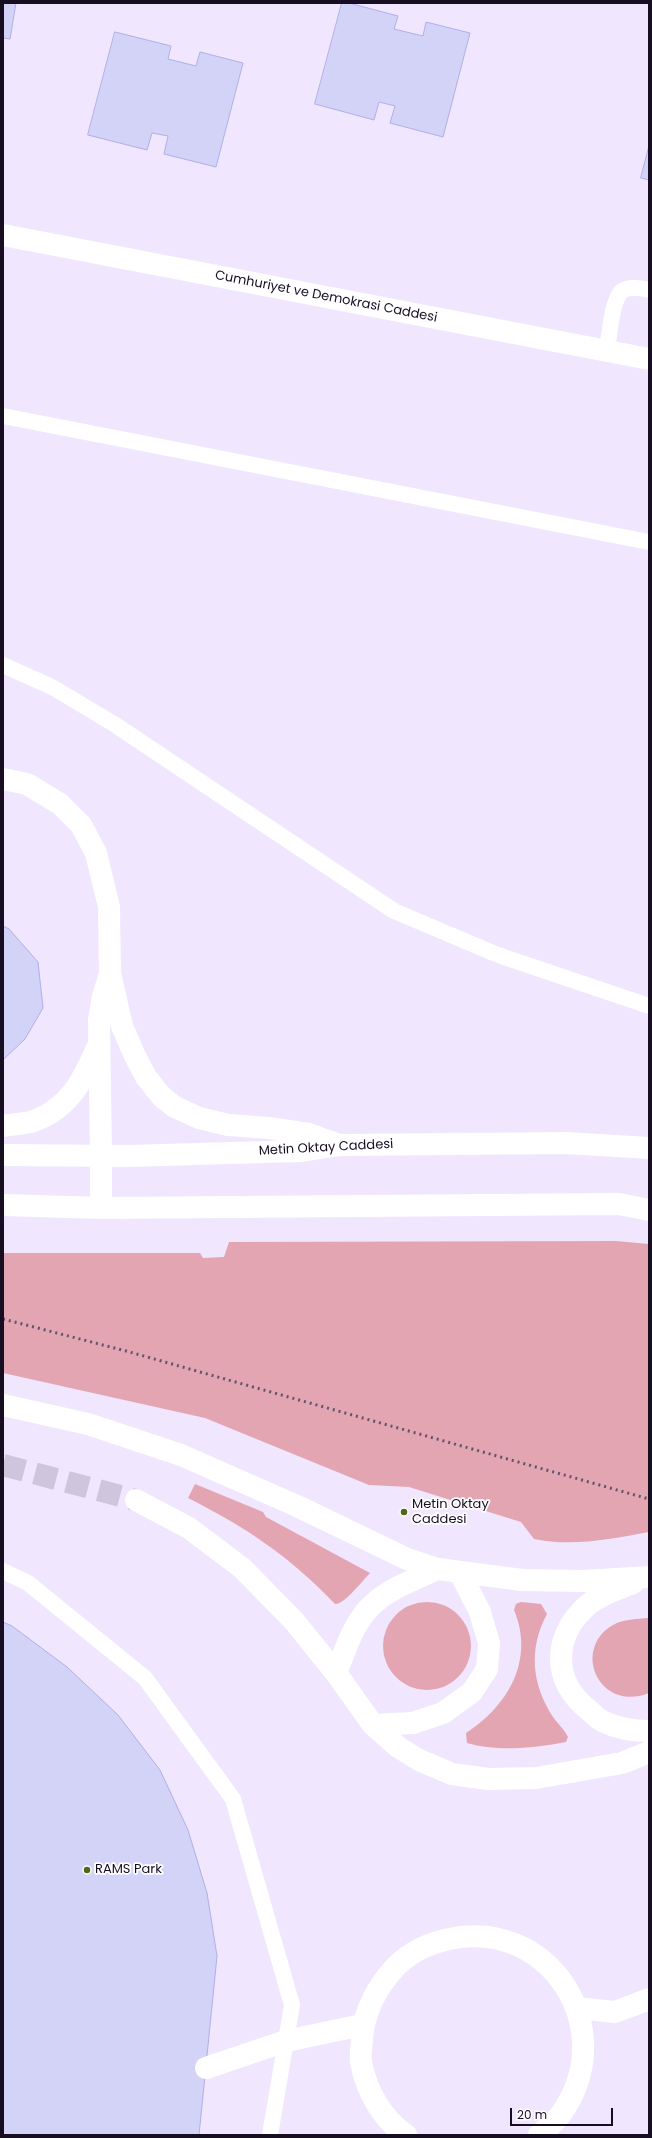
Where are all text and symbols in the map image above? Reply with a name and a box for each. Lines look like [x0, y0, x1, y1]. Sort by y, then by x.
street label: Cumhuriyet ve Demokrasi Caddesi [214, 268, 438, 326]
street label: Metin Oktay Caddesi [258, 1137, 394, 1159]
place label: Metin Oktay Caddesi [412, 1497, 489, 1528]
marker: Metin Oktay Caddesi [399, 1507, 409, 1517]
place label: RAMS Park [95, 1862, 162, 1878]
marker: RAMS Park [82, 1865, 92, 1875]
scale bar [512, 2100, 615, 2126]
text: 20 m [517, 2106, 547, 2123]

